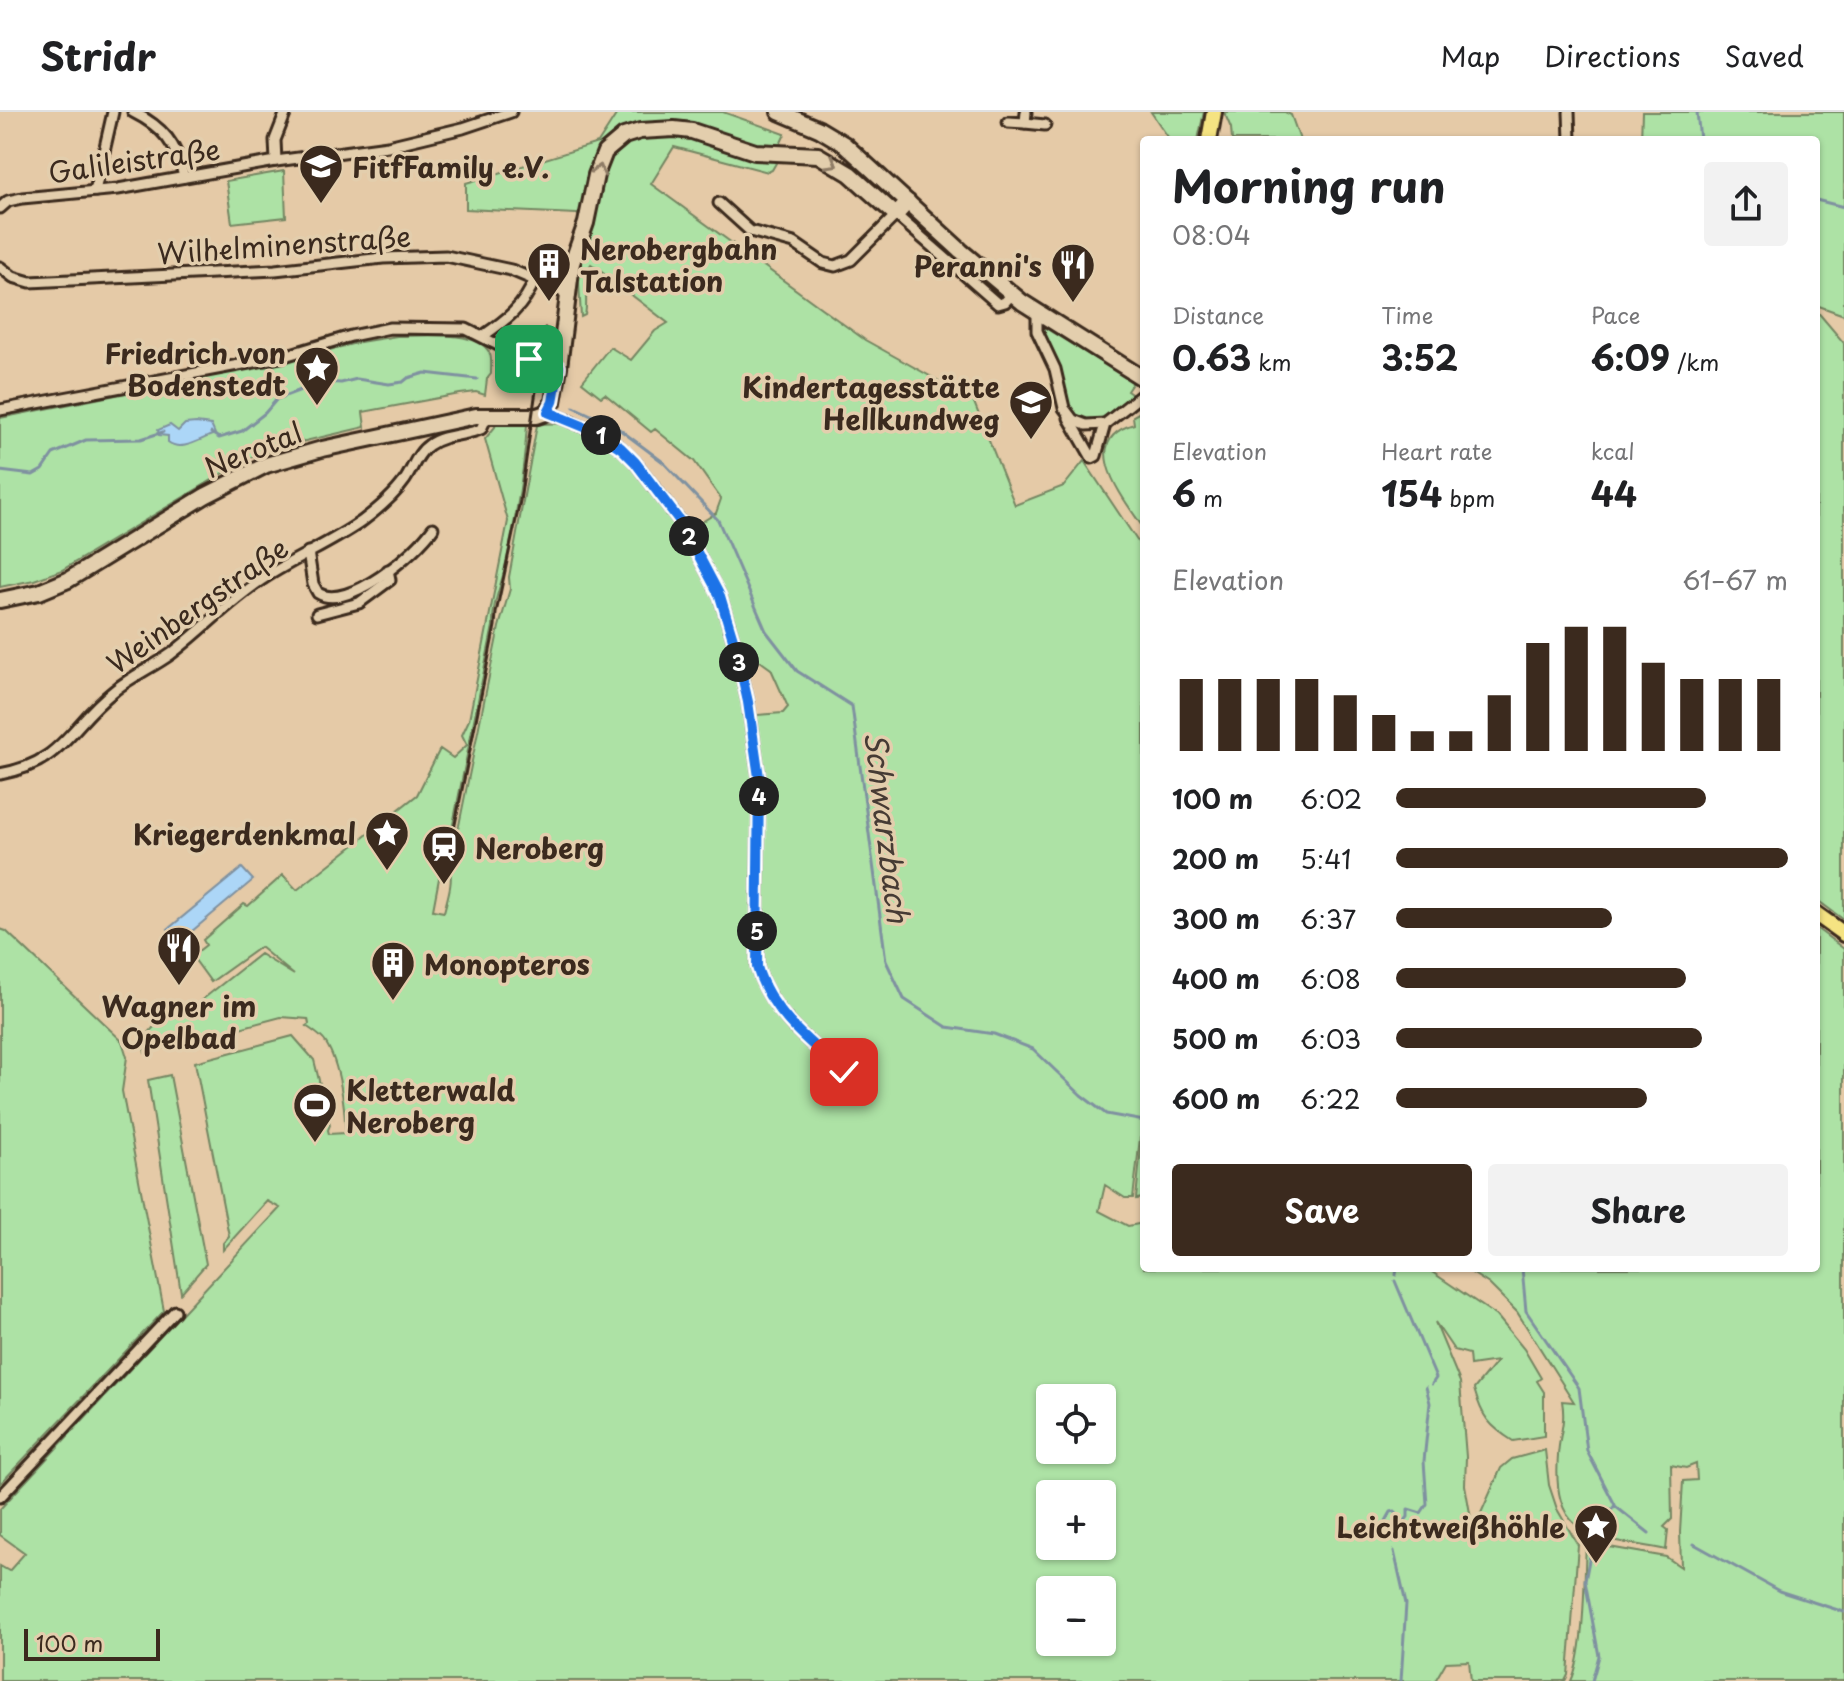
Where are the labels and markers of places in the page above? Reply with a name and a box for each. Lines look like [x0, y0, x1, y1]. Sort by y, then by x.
school or university icon: FitfFamily e.V. [297, 142, 345, 205]
place label: FitfFamily e.V. [352, 145, 549, 188]
place label: Nerobergbahn Talstation [580, 227, 778, 302]
building icon: Nerobergbahn Talstation [525, 240, 573, 303]
restaurant icon: Peranni's [1049, 241, 1097, 304]
place label: Peranni's [914, 244, 1042, 287]
pin [495, 325, 563, 393]
place label: Friedrich von Bodenstedt [105, 331, 286, 406]
place icon: Friedrich von Bodenstedt [293, 344, 341, 407]
place label: Kindertagesstätte Hellkundweg [742, 365, 1000, 440]
school or university icon: Kindertagesstätte Hellkundweg [1007, 378, 1055, 441]
pin: 1 [581, 415, 621, 455]
pin: 2 [669, 516, 709, 556]
pin: 3 [719, 642, 759, 682]
pin: 4 [739, 776, 779, 816]
place icon: Kriegerdenkmal [363, 809, 411, 872]
place label: Kriegerdenkmal [133, 812, 356, 855]
station icon: Neroberg [420, 823, 468, 886]
place label: Neroberg [475, 826, 604, 869]
pin: 5 [737, 911, 777, 951]
restaurant icon: Wagner im Opelbad [155, 924, 203, 987]
building icon: Monopteros [369, 939, 417, 1002]
place label: Monopteros [424, 942, 590, 985]
place label: Wagner im Opelbad [102, 984, 257, 1059]
pin [810, 1038, 878, 1106]
place label: Kletterwald Neroberg [346, 1068, 515, 1143]
sports icon: Kletterwald Neroberg [291, 1081, 339, 1144]
place icon: Leichtweißhöhle [1572, 1502, 1620, 1565]
place label: Leichtweißhöhle [1337, 1505, 1565, 1548]

